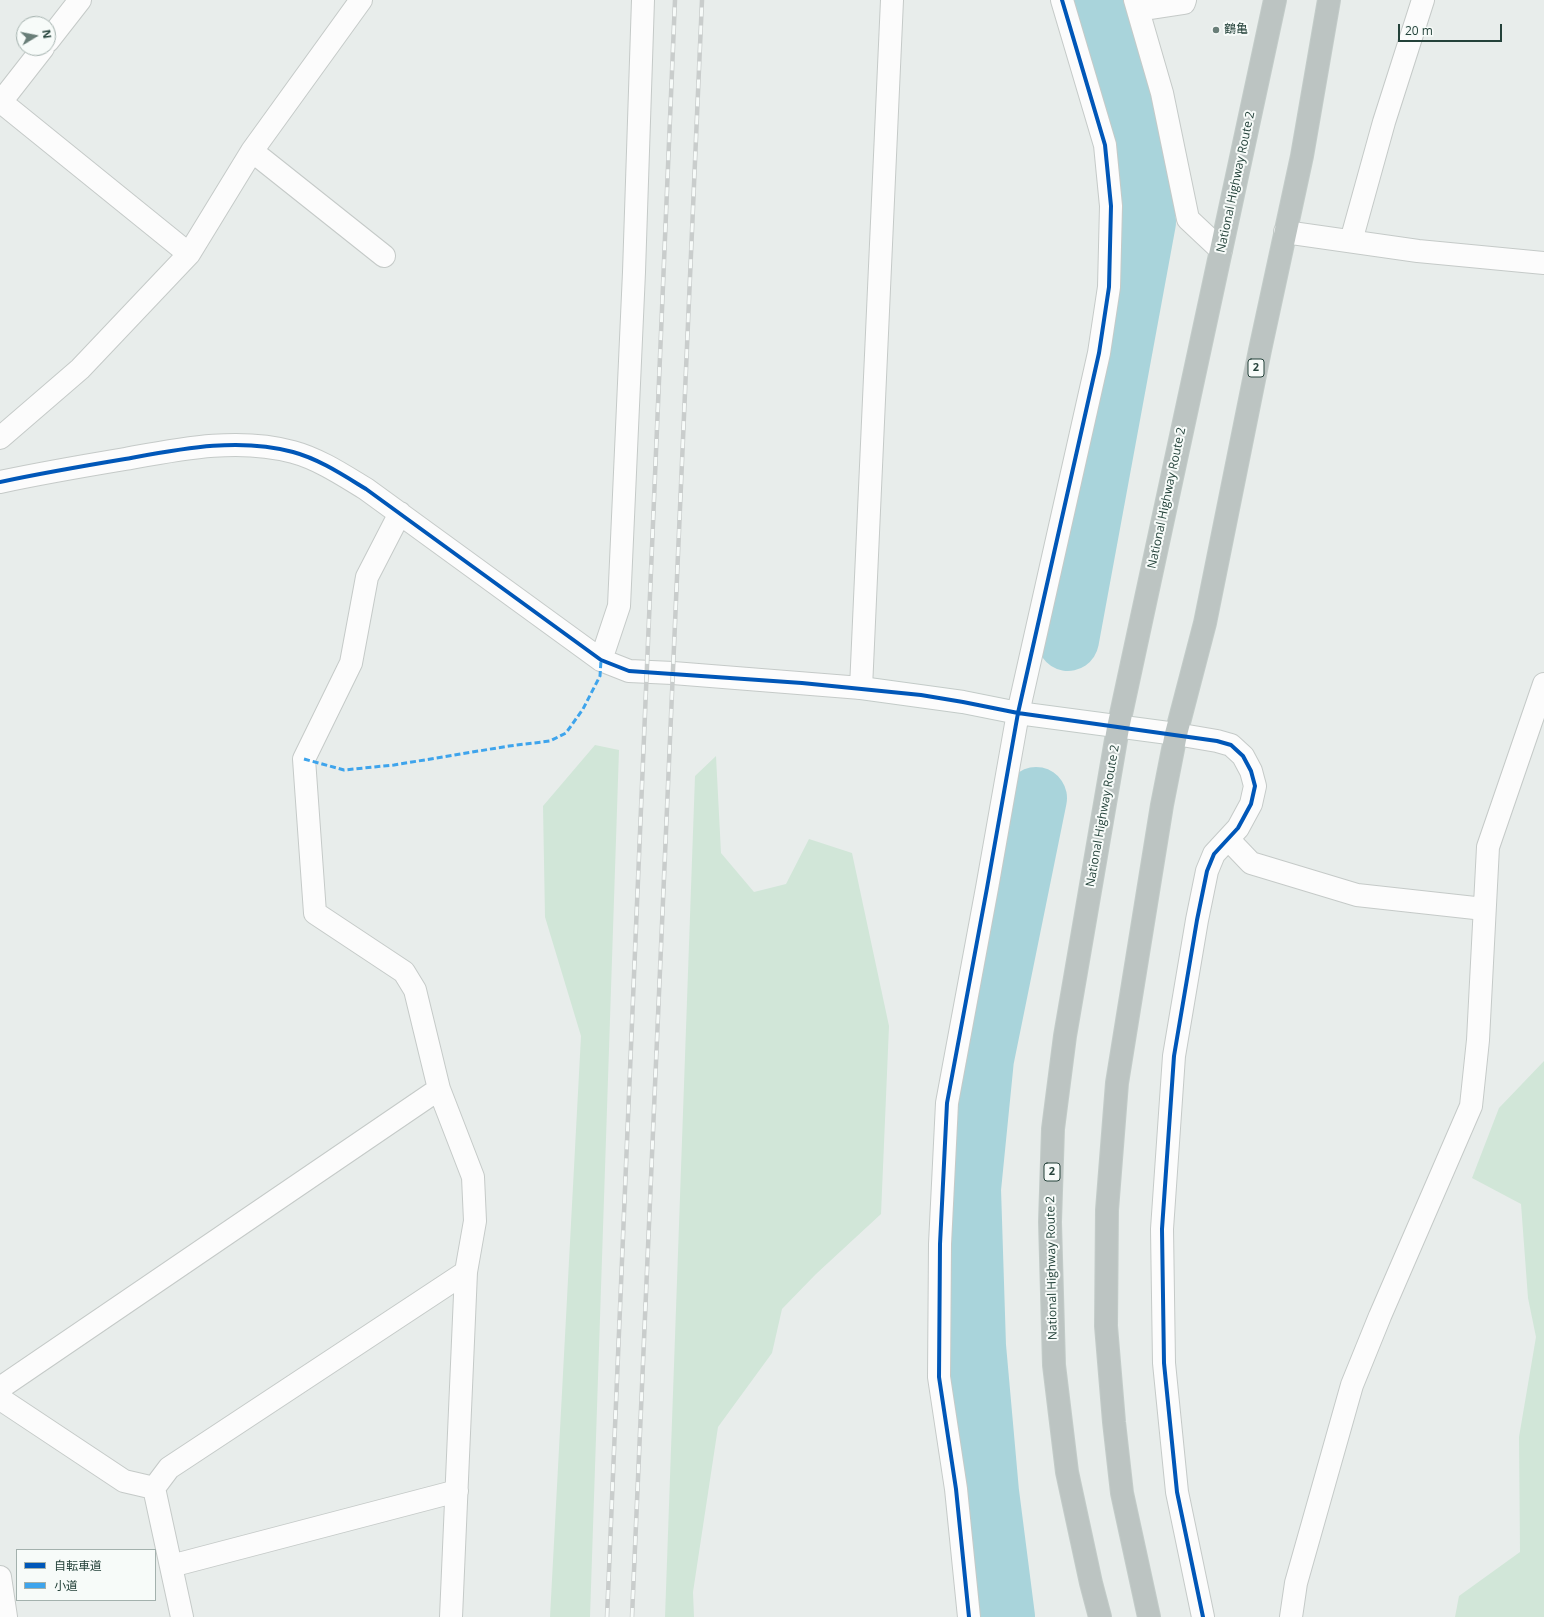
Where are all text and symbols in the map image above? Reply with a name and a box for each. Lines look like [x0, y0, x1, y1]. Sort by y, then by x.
north arrow [16, 16, 56, 56]
scale bar [1400, 16, 1504, 42]
text: 20 m [1405, 22, 1433, 39]
place label: 鶴亀 [1224, 23, 1248, 37]
marker: 鶴亀 [1211, 25, 1221, 35]
text: N [39, 28, 55, 40]
street label: National Highway Route 2 [1214, 110, 1258, 254]
road number: 2 [1248, 359, 1264, 377]
street label: National Highway Route 2 [1145, 426, 1189, 570]
street label: National Highway Route 2 [1083, 744, 1123, 888]
road number: 2 [1044, 1163, 1060, 1181]
street label: National Highway Route 2 [1044, 1196, 1060, 1340]
legend [16, 1549, 156, 1601]
text: 自転車道 [54, 1557, 102, 1574]
text: 小道 [54, 1577, 78, 1594]

